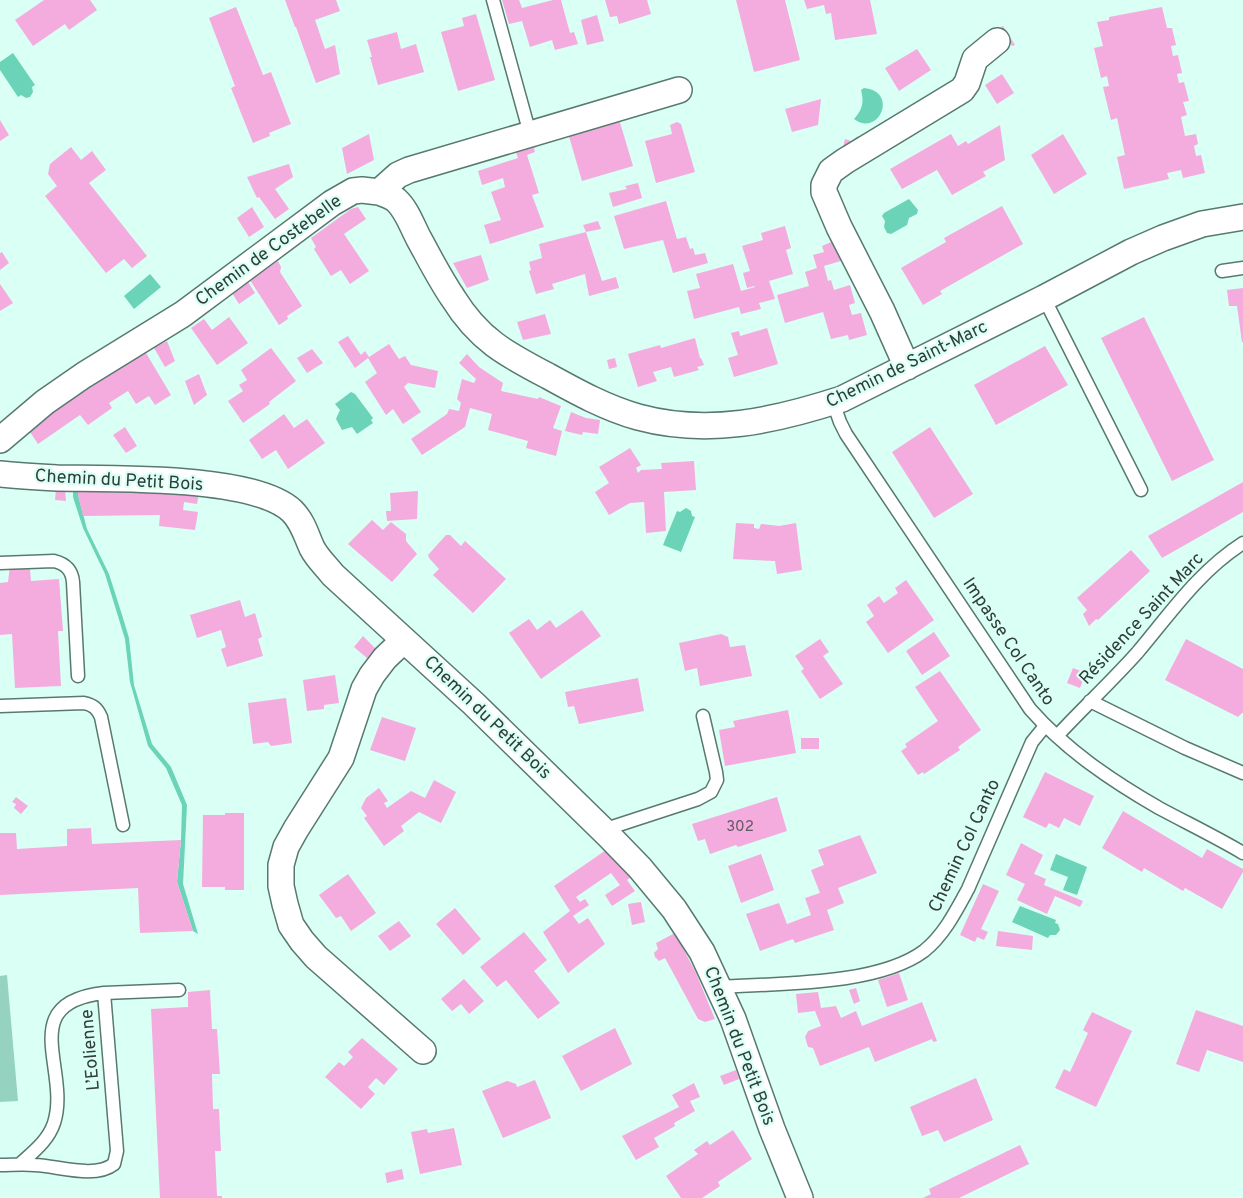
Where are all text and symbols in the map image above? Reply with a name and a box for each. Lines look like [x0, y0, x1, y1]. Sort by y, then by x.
street label: Chemin de Costebelle [191, 190, 347, 312]
street label: Chemin de Saint-Marc [822, 316, 992, 414]
street label: Chemin du Petit Bois [34, 465, 204, 497]
street label: Résidence Saint Marc [1075, 548, 1209, 690]
street label: Impasse Col Canto [957, 574, 1059, 710]
street label: Chemin du Petit Bois [418, 651, 556, 785]
street label: Chemin Col Canto [924, 776, 1006, 916]
house number: 302 [726, 818, 754, 837]
street label: Chemin du Petit Bois [698, 963, 780, 1129]
street label: L’Eolienne [76, 1008, 106, 1092]

